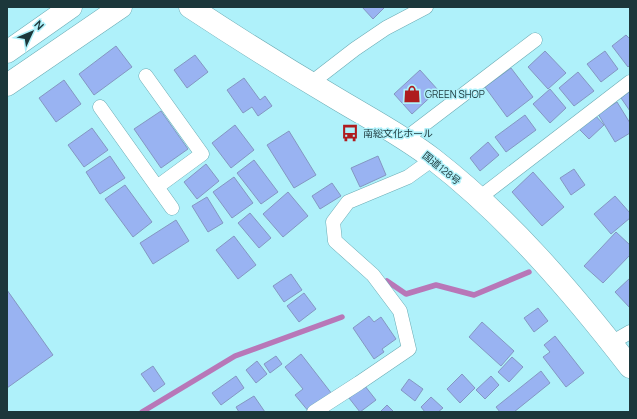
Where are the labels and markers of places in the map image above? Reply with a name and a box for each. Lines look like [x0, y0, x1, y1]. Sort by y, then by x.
shop icon: GREEN SHOP [402, 84, 422, 104]
place label: GREEN SHOP [425, 87, 485, 101]
bus stop icon: 南総文化ホール [340, 123, 360, 143]
place label: 南総文化ホール [363, 126, 433, 140]

